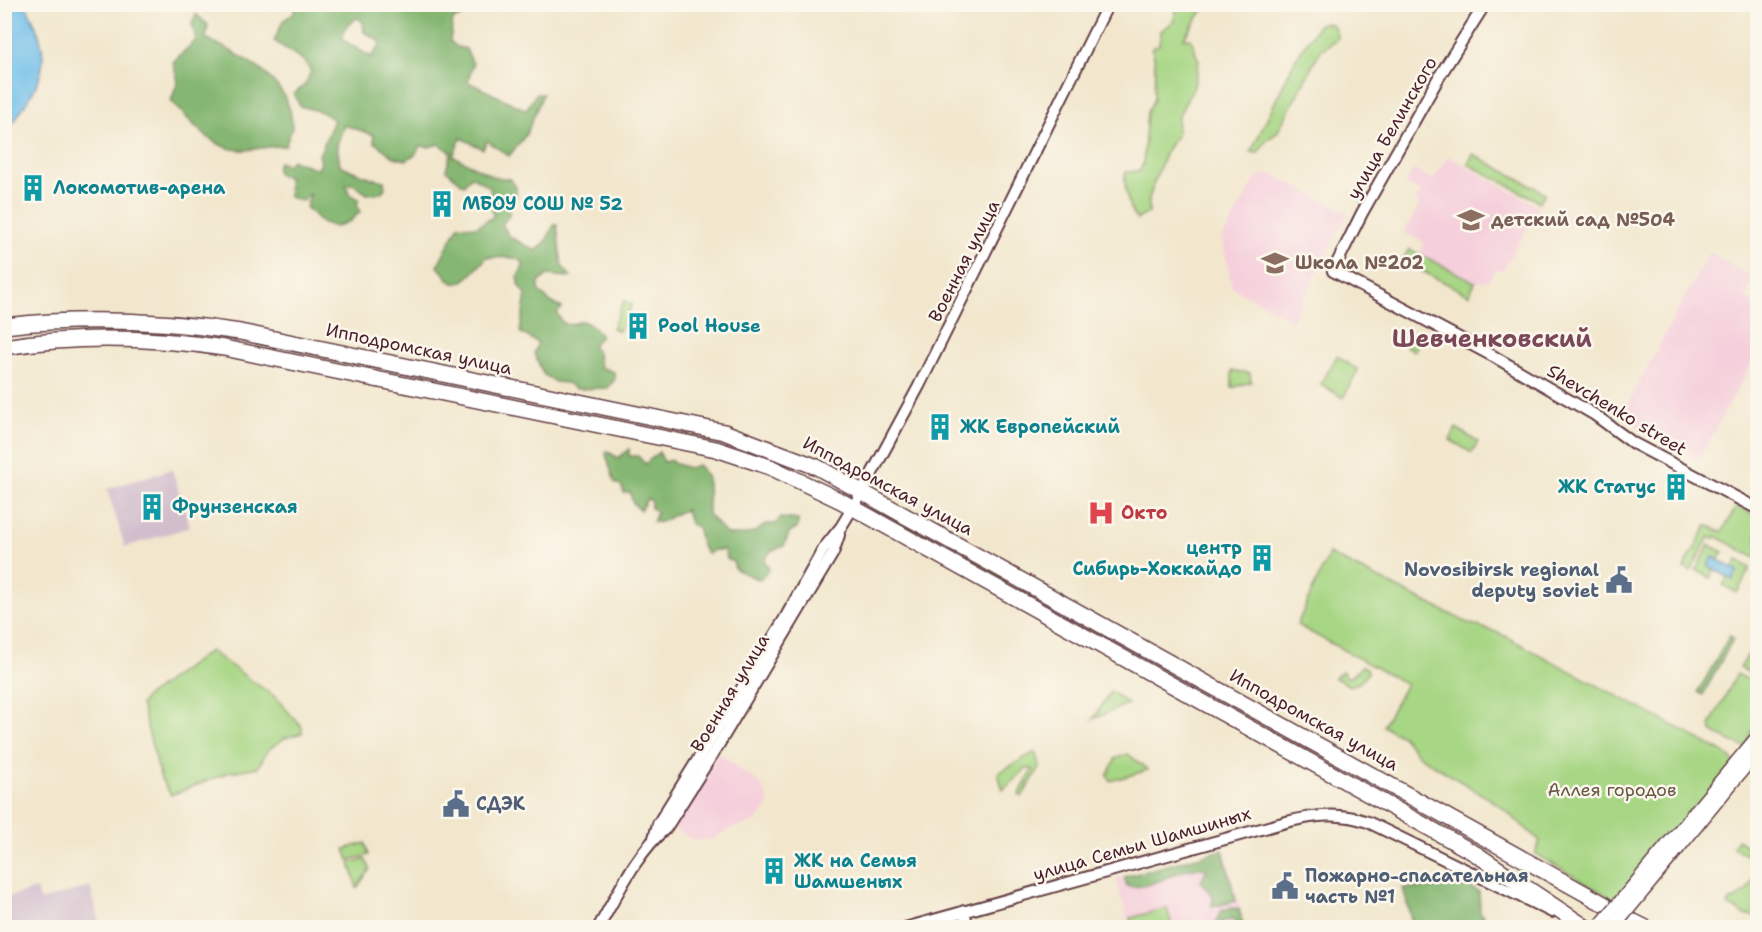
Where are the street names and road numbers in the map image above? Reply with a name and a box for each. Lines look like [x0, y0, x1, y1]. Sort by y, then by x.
street label: улица Белинского [1341, 52, 1443, 204]
street label: Военная улица [923, 196, 1005, 326]
street label: Ипподромская улица [324, 318, 514, 380]
street label: Shevchenko street [1543, 359, 1691, 461]
street label: Ипподромская улица [799, 431, 977, 541]
street label: Военная улица [685, 629, 775, 757]
street label: Ипподромская улица [1225, 664, 1403, 776]
street label: улица Семьи Шамшиных [1030, 801, 1254, 887]

